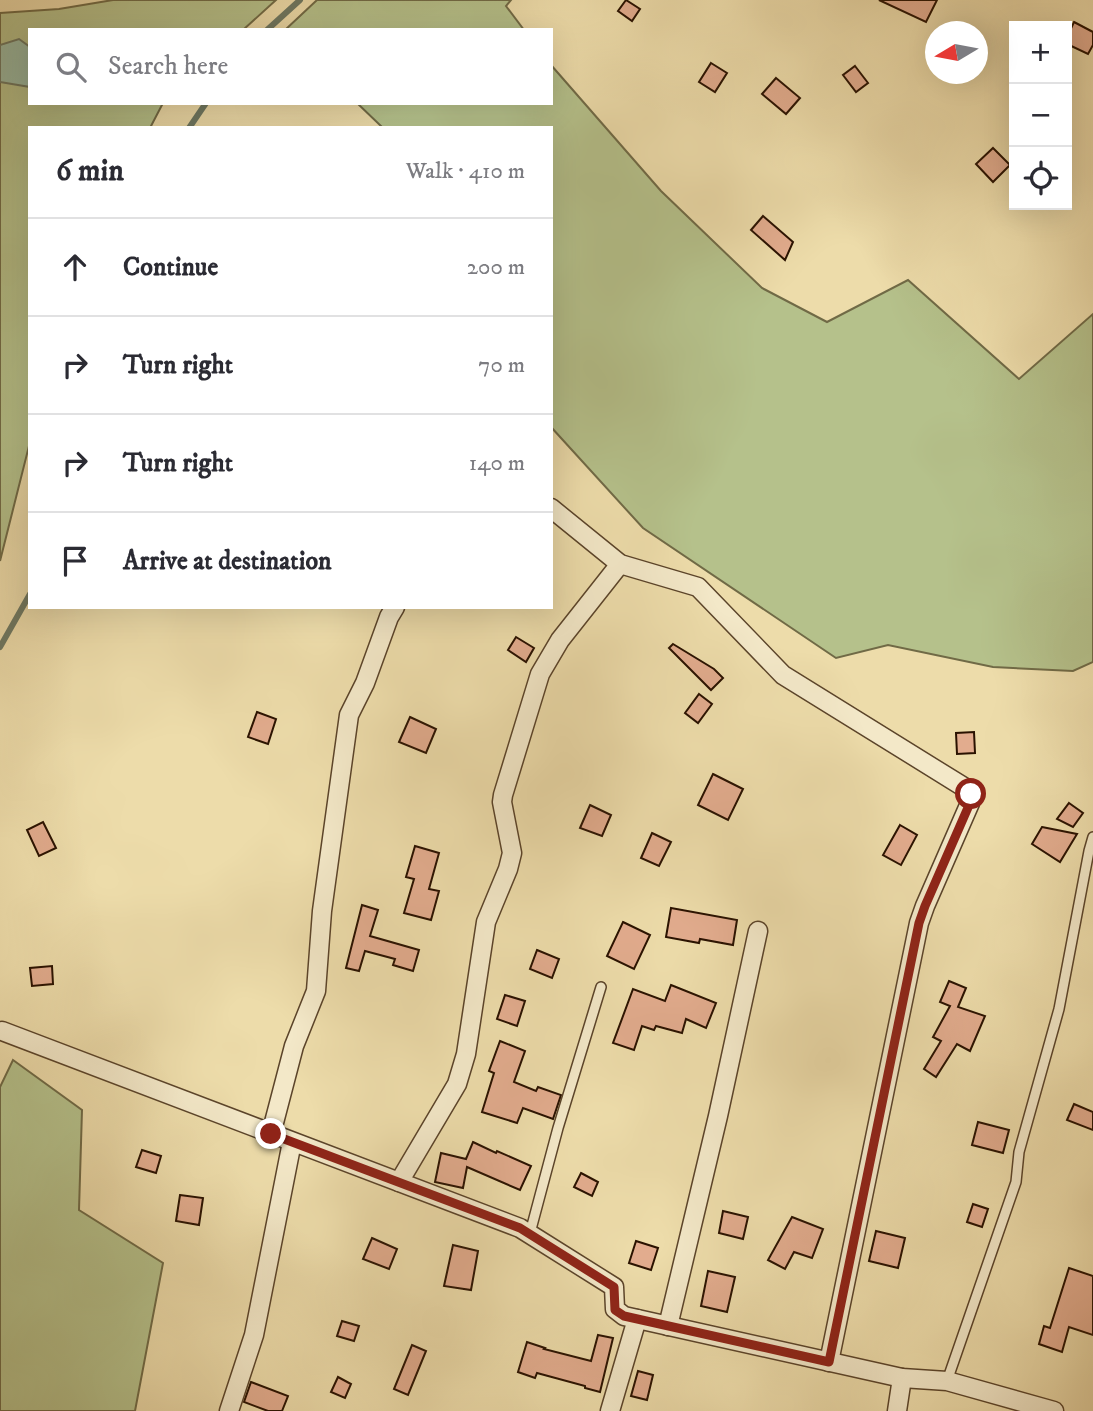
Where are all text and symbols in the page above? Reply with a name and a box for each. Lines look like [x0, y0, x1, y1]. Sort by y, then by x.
north arrow [925, 21, 988, 84]
map controls [1009, 21, 1072, 210]
button: + [1009, 21, 1072, 84]
search box [28, 28, 553, 105]
icon: search [52, 48, 90, 86]
text: Search here [108, 50, 228, 83]
button: − [1009, 84, 1072, 147]
button: locate [1009, 147, 1072, 210]
text: 6 min [56, 153, 124, 190]
text: Walk · 410 m [406, 157, 525, 186]
icon: ahead [56, 248, 94, 286]
text: Continue [123, 251, 218, 284]
text: 200 m [467, 253, 525, 282]
icon: right [56, 346, 94, 384]
text: Turn right [123, 349, 233, 382]
text: 70 m [478, 351, 525, 380]
icon: right [56, 444, 94, 482]
text: Turn right [123, 447, 233, 480]
text: 140 m [469, 449, 525, 478]
icon: arrive [56, 542, 94, 580]
text: Arrive at destination [123, 545, 332, 578]
route start [955, 778, 986, 809]
route end [255, 1118, 286, 1149]

